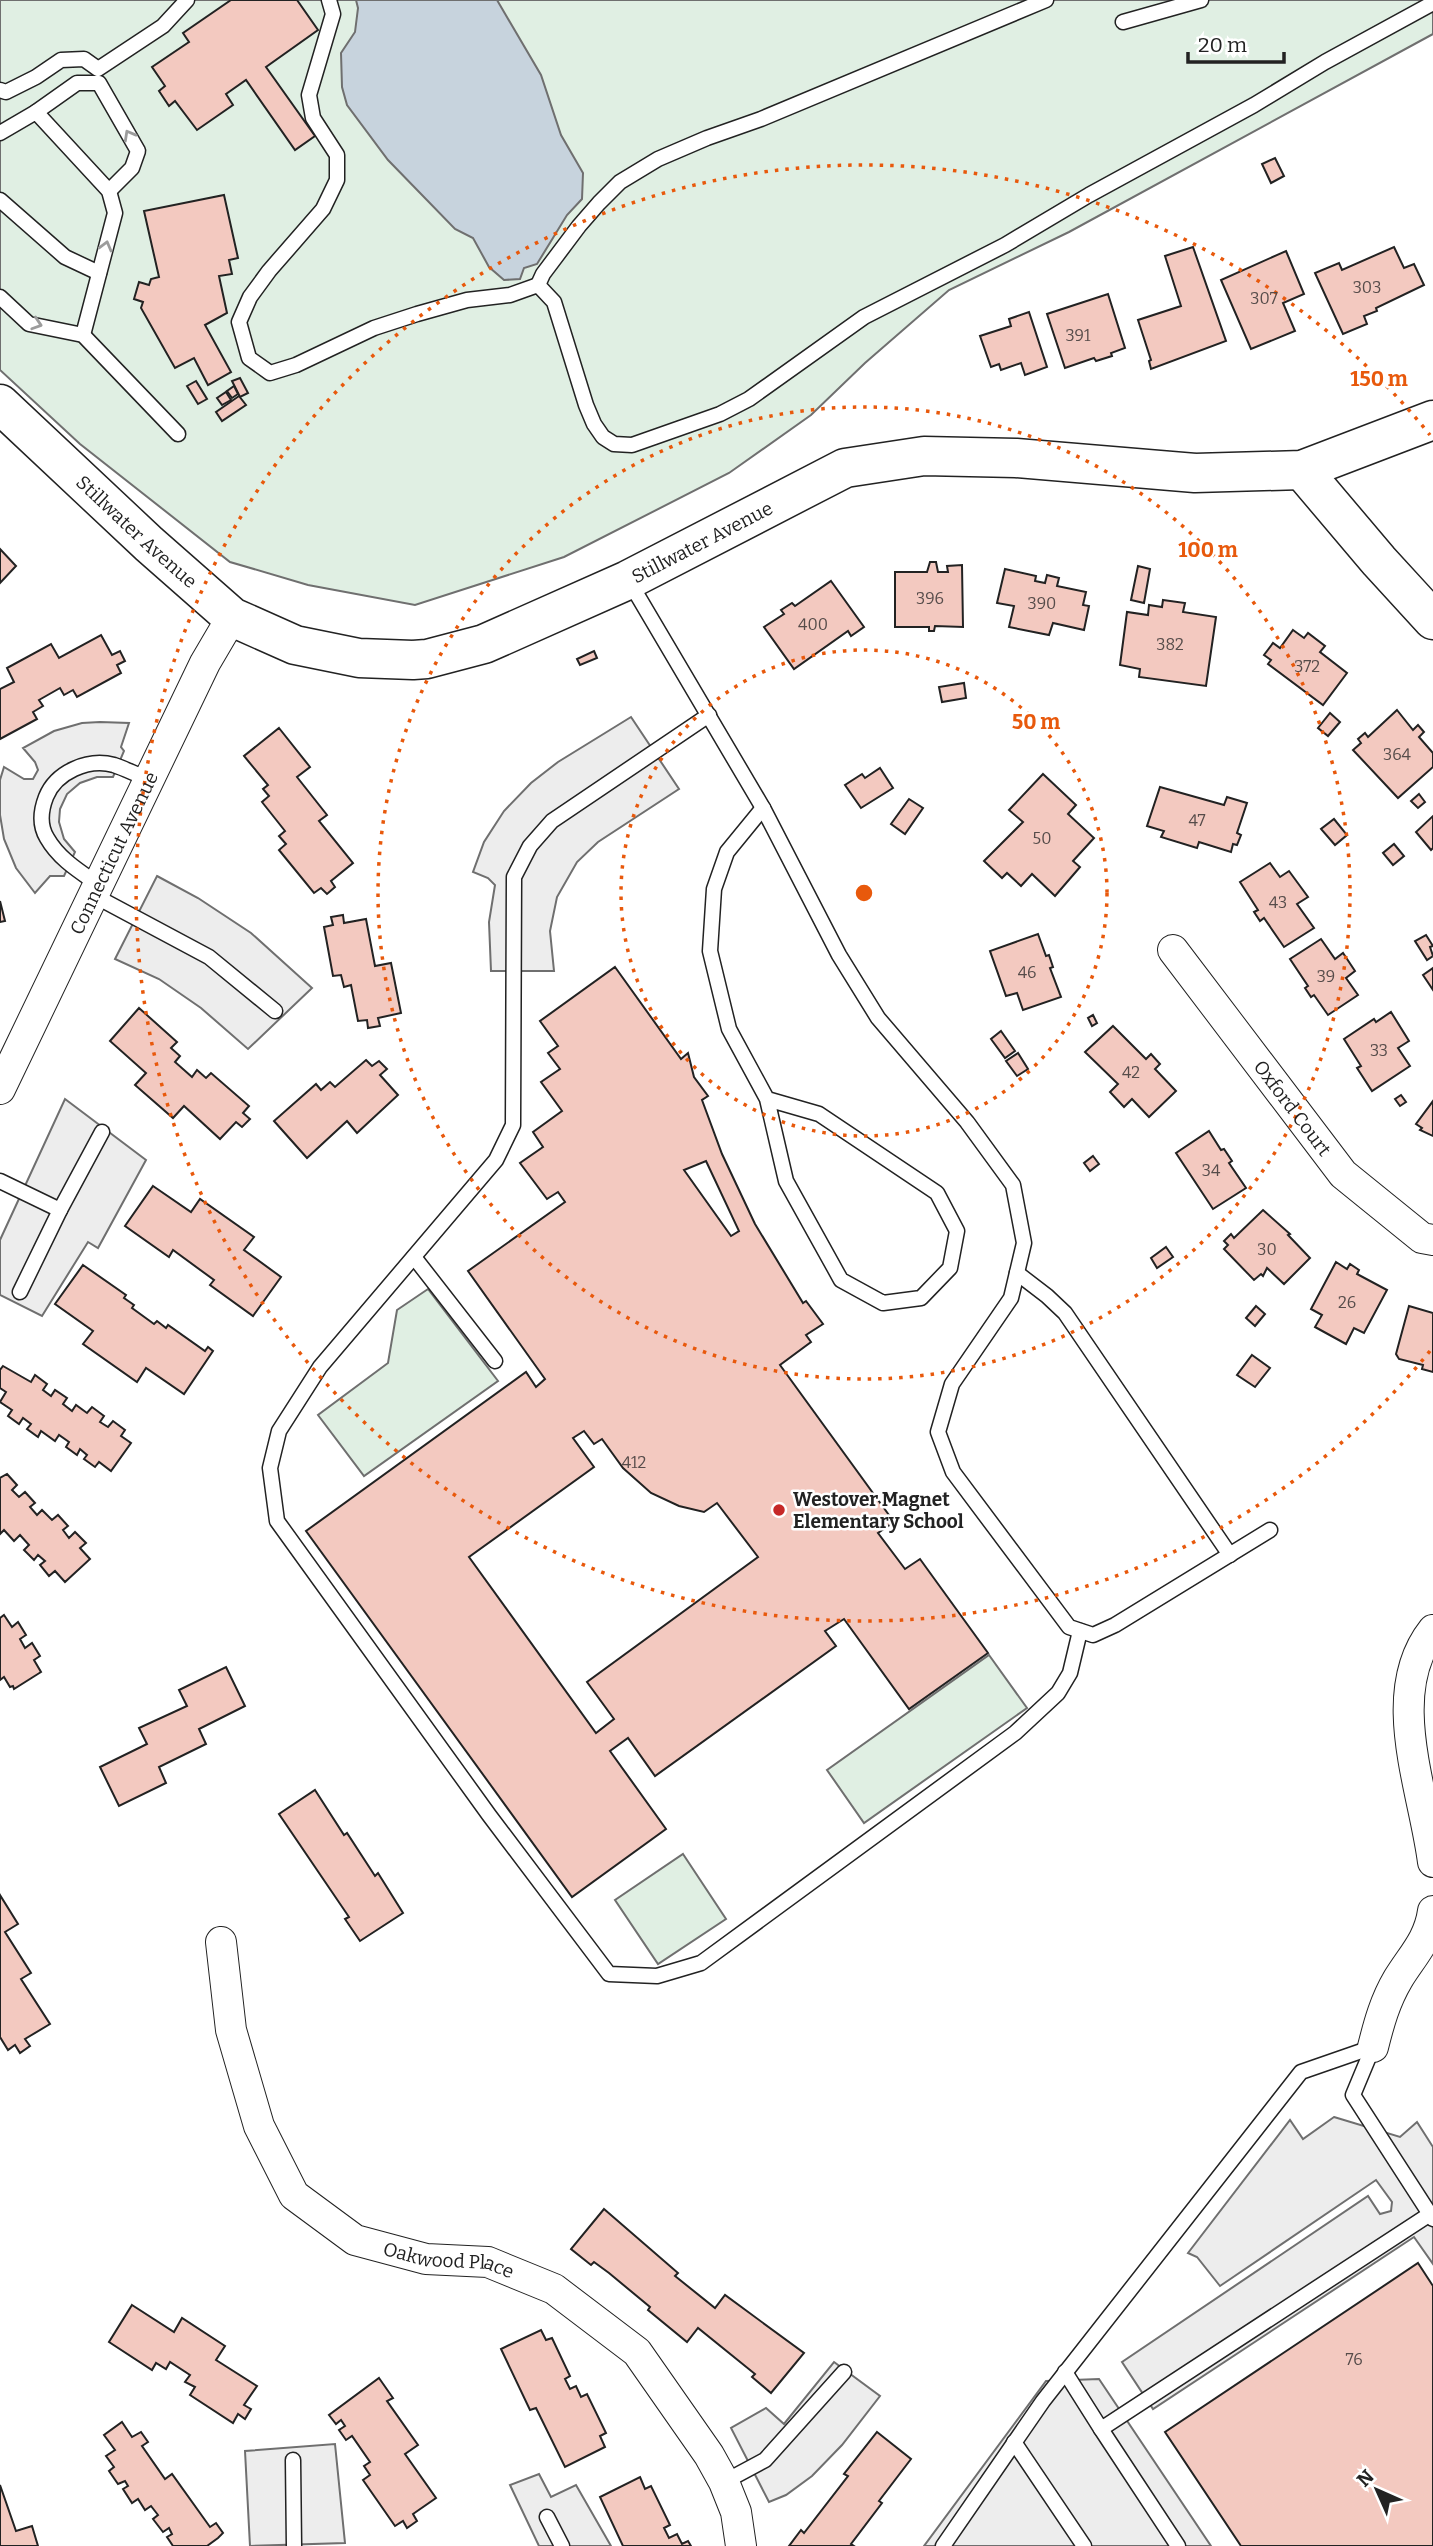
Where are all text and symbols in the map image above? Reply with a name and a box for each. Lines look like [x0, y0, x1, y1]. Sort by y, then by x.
scale bar [1188, 21, 1284, 65]
text: 20 m [1198, 32, 1247, 58]
one-way arrow [124, 130, 137, 143]
one-way arrow [98, 240, 112, 252]
house number: 303 [1353, 278, 1381, 297]
house number: 307 [1250, 289, 1278, 308]
one-way arrow [31, 316, 43, 331]
house number: 391 [1066, 326, 1091, 345]
text: 150 m [1350, 366, 1408, 392]
street label: Stillwater Avenue [72, 470, 202, 593]
street label: Stillwater Avenue [627, 496, 776, 588]
text: 100 m [1178, 537, 1238, 563]
house number: 396 [916, 589, 944, 608]
house number: 390 [1028, 594, 1056, 613]
house number: 400 [798, 615, 828, 634]
house number: 382 [1156, 635, 1184, 654]
house number: 372 [1294, 657, 1320, 676]
text: 50 m [1012, 709, 1060, 735]
house number: 364 [1383, 745, 1412, 764]
street label: Connecticut Avenue [65, 768, 163, 938]
house number: 47 [1188, 811, 1206, 830]
house number: 50 [1033, 829, 1051, 848]
centre of rings [852, 881, 876, 905]
house number: 43 [1269, 893, 1287, 912]
house number: 46 [1018, 963, 1036, 982]
house number: 39 [1317, 967, 1335, 986]
house number: 33 [1370, 1041, 1388, 1060]
street label: Oxford Court [1249, 1055, 1336, 1160]
house number: 42 [1122, 1063, 1140, 1082]
house number: 34 [1202, 1161, 1221, 1180]
house number: 30 [1257, 1240, 1277, 1259]
house number: 26 [1338, 1293, 1356, 1312]
house number: 412 [622, 1453, 646, 1472]
place label: Westover Magnet Elementary School [793, 1488, 964, 1533]
marker: Westover Magnet Elementary School [771, 1502, 787, 1518]
street label: Oakwood Place [381, 2237, 518, 2283]
house number: 76 [1345, 2350, 1363, 2369]
north arrow [1342, 2455, 1412, 2525]
text: N [1352, 2465, 1379, 2492]

